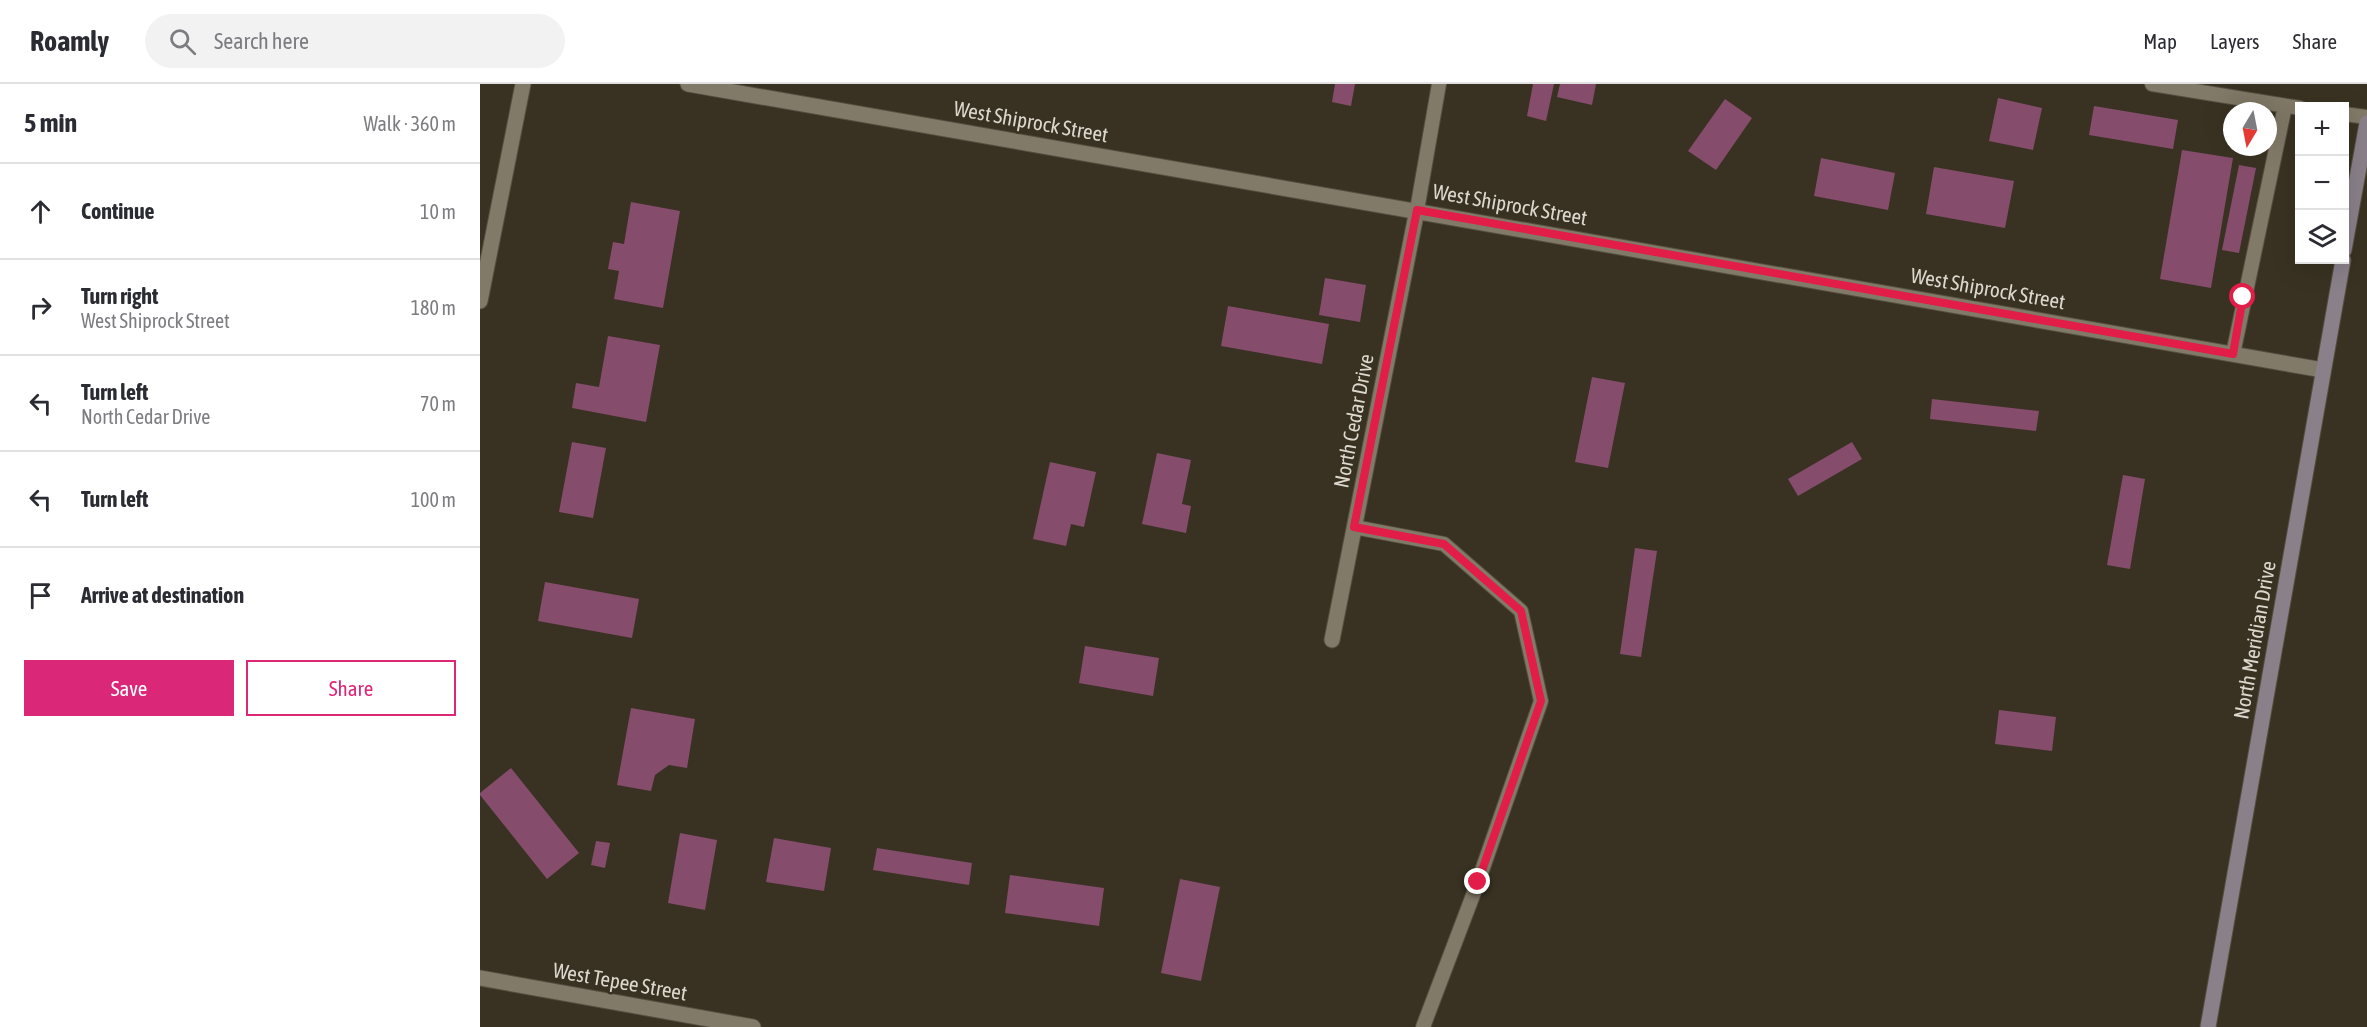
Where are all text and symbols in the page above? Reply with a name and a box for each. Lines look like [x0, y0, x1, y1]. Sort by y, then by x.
search box [145, 14, 565, 68]
text: Roamly [30, 25, 109, 57]
icon: search [166, 25, 199, 58]
text: Search here [214, 28, 309, 54]
text: Map [2143, 29, 2177, 53]
text: Layers [2210, 29, 2260, 53]
text: Share [2293, 29, 2337, 53]
street label: West Shiprock Street [952, 96, 1110, 146]
north arrow [2223, 102, 2277, 156]
map controls [2295, 102, 2349, 264]
button: + [2295, 102, 2349, 156]
text: 5 min [24, 108, 77, 138]
text: Walk · 360 m [364, 112, 456, 135]
button: − [2295, 156, 2349, 210]
street label: West Shiprock Street [1431, 179, 1589, 229]
icon: ahead [24, 195, 57, 228]
text: Continue [81, 198, 155, 224]
text: 10 m [420, 200, 456, 223]
button: layers [2295, 210, 2349, 264]
street label: West Shiprock Street [1909, 263, 2067, 313]
text: Turn right [81, 283, 158, 309]
route start [2229, 283, 2255, 309]
icon: right [24, 291, 57, 324]
text: 180 m [411, 296, 456, 319]
text: West Shiprock Street [81, 309, 230, 332]
street label: North Cedar Drive [1328, 352, 1378, 490]
text: Turn left [81, 379, 148, 405]
icon: left [24, 387, 57, 420]
text: 70 m [420, 392, 456, 415]
text: North Cedar Drive [81, 405, 210, 428]
icon: left [24, 483, 57, 516]
text: Turn left [81, 486, 148, 512]
text: 100 m [411, 488, 456, 511]
street label: North Meridian Drive [2228, 559, 2280, 721]
icon: arrive [24, 579, 57, 612]
text: Arrive at destination [81, 582, 244, 608]
button: Save [24, 660, 234, 716]
button: Share [246, 660, 456, 716]
route end [1464, 868, 1490, 894]
street label: West Tepee Street [551, 957, 689, 1005]

